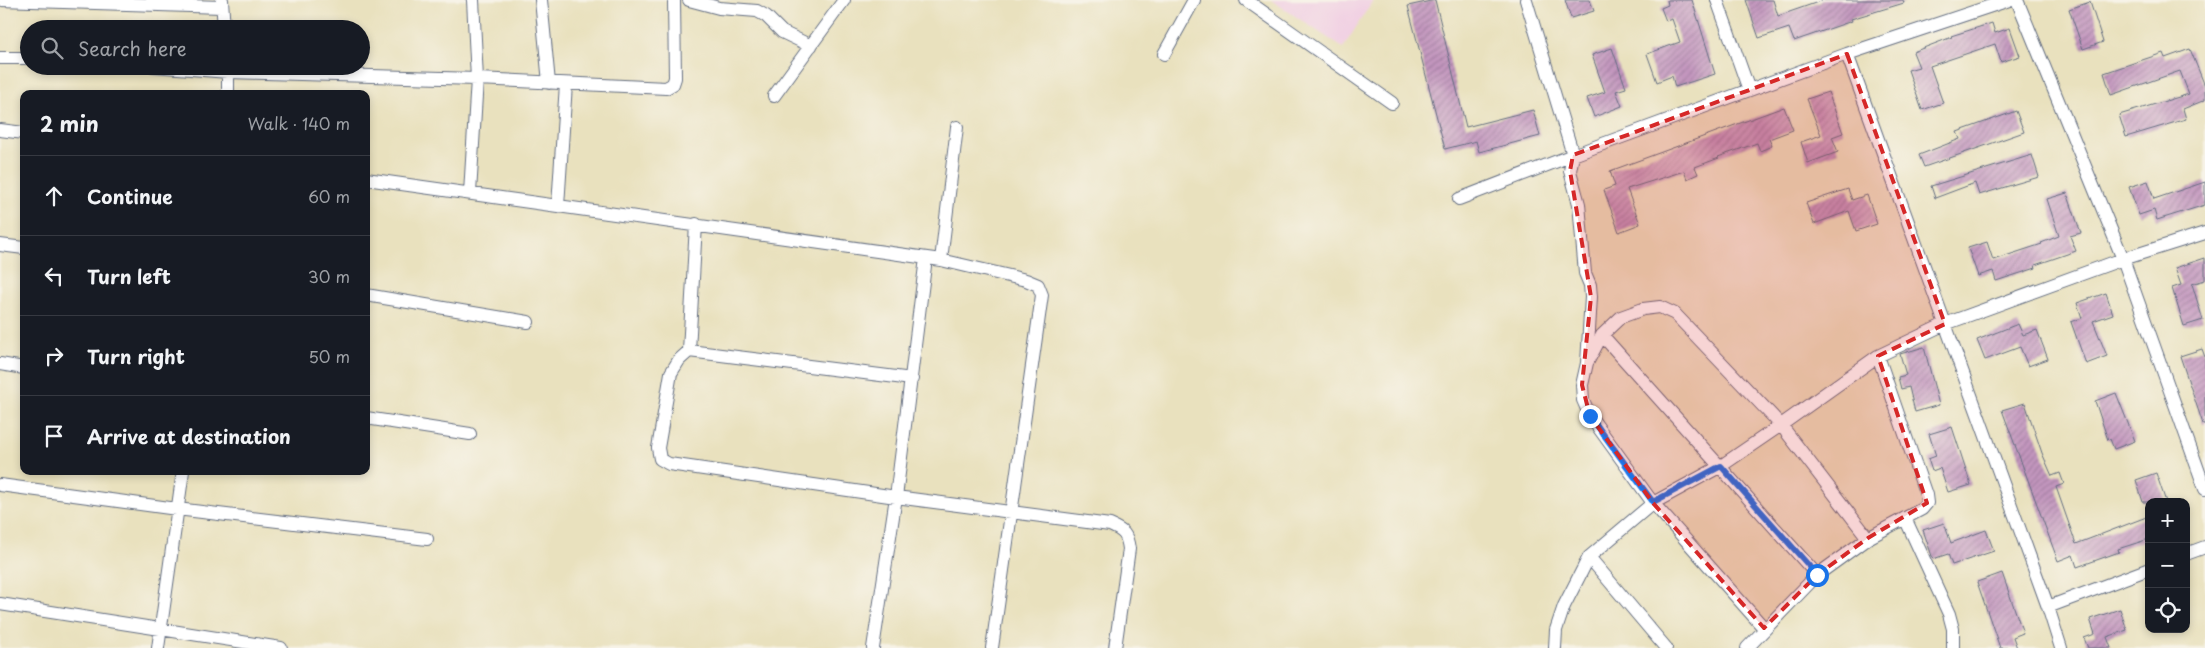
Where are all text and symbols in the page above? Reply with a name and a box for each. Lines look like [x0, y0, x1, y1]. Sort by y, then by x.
search box [20, 20, 370, 75]
icon: search [38, 34, 66, 62]
text: Search here [78, 34, 187, 62]
text: 2 min [40, 107, 99, 139]
text: Walk · 140 m [248, 111, 350, 135]
icon: ahead [40, 182, 68, 210]
text: Continue [87, 182, 173, 210]
text: 60 m [308, 184, 350, 208]
icon: left [40, 262, 68, 290]
text: Turn left [87, 262, 171, 290]
text: 30 m [308, 264, 350, 288]
icon: right [40, 342, 68, 370]
text: Turn right [87, 342, 185, 370]
text: 50 m [309, 344, 350, 368]
route end [1579, 405, 1602, 428]
icon: arrive [40, 422, 68, 450]
text: Arrive at destination [87, 422, 291, 450]
map controls [2145, 498, 2190, 633]
button: + [2145, 498, 2190, 543]
button: − [2145, 543, 2190, 588]
route start [1806, 564, 1829, 587]
button: locate [2145, 588, 2190, 633]

